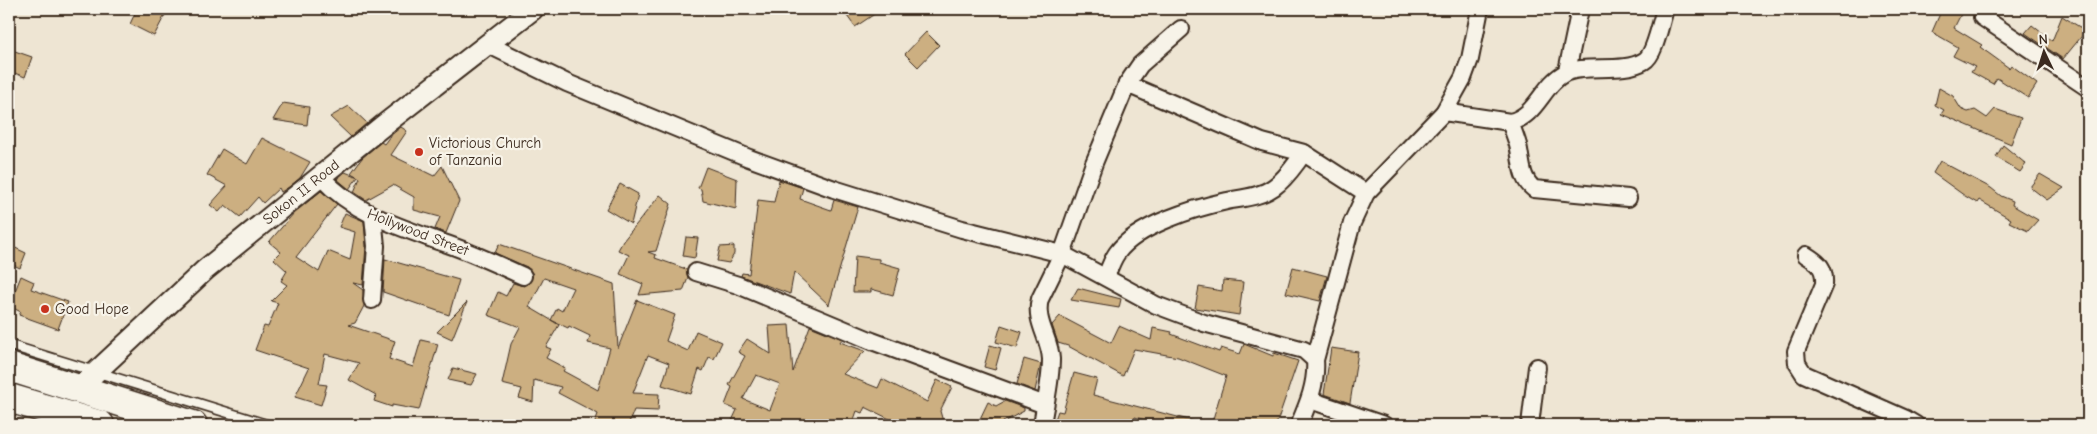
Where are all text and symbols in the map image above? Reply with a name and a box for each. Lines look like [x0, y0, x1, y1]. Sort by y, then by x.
north arrow [2020, 28, 2070, 78]
text: N [2038, 31, 2048, 48]
place label: Victorious Church of Tanzania [429, 134, 541, 169]
marker: Victorious Church of Tanzania [413, 146, 425, 158]
street label: Sokon II Road [259, 156, 343, 228]
street label: Hollywood Street [365, 204, 472, 260]
place label: Good Hope [55, 300, 129, 318]
marker: Good Hope [39, 303, 51, 315]

